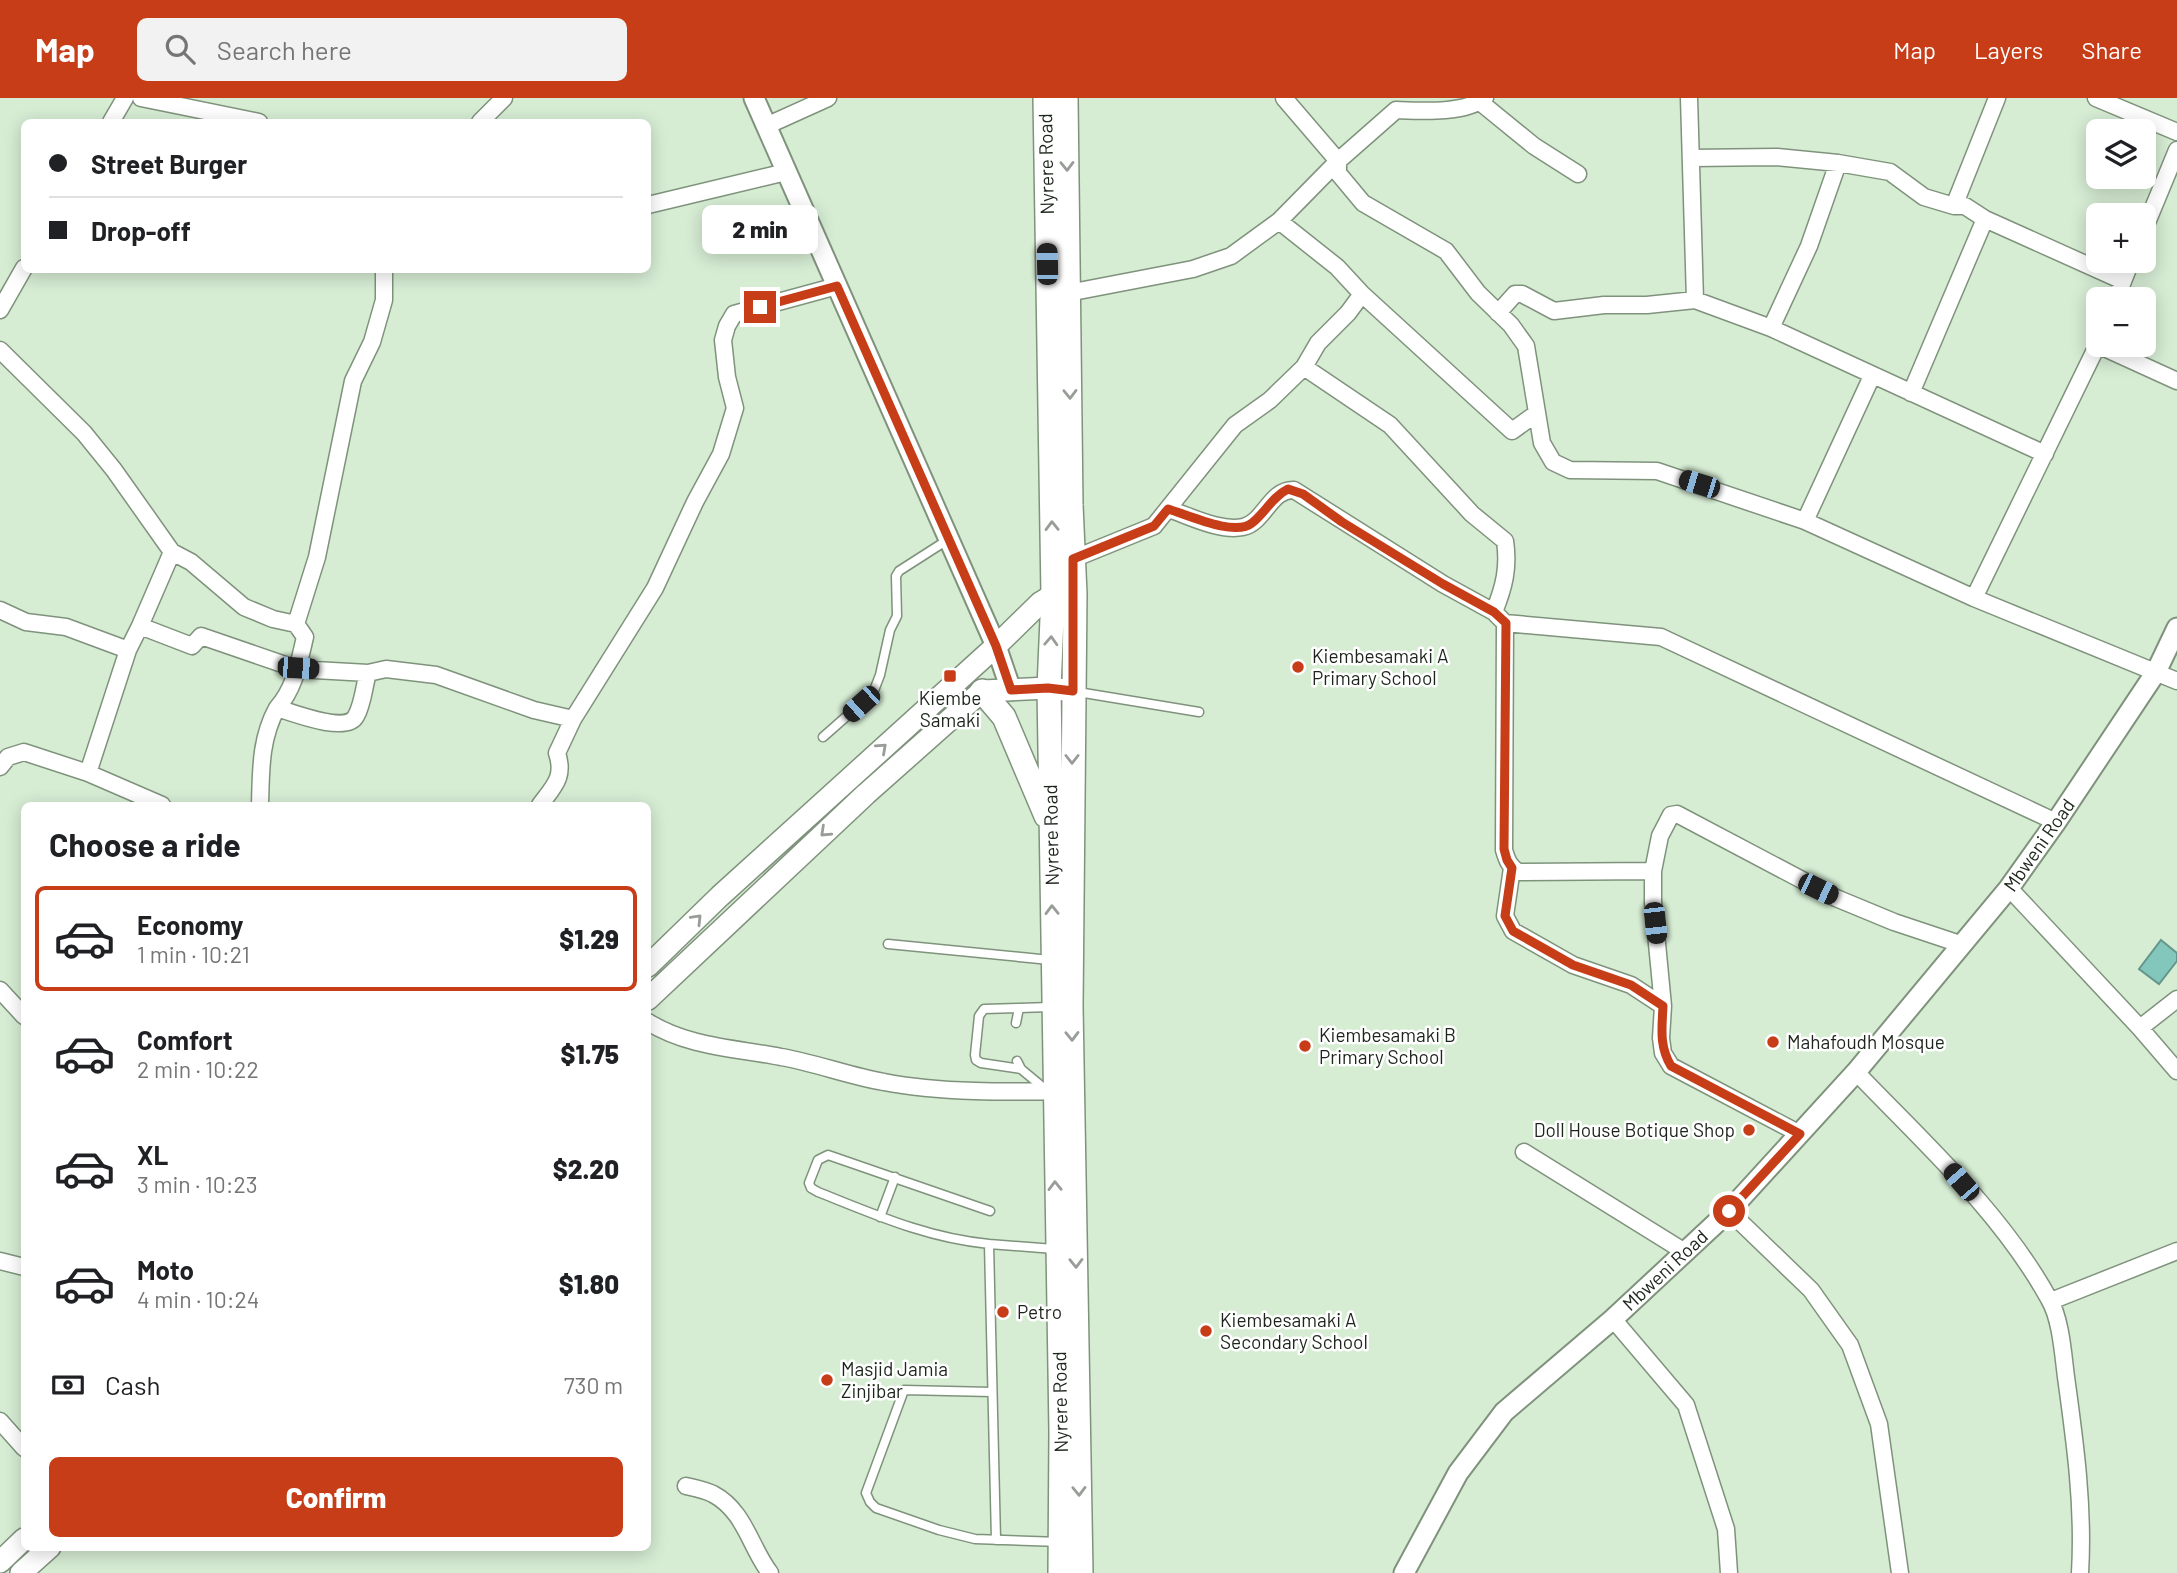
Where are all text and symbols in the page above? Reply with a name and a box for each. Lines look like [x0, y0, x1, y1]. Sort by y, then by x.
search box [137, 18, 627, 81]
text: Map [35, 29, 95, 69]
icon: search [161, 30, 199, 68]
text: Search here [217, 34, 352, 65]
text: Map [1893, 35, 1936, 64]
text: Layers [1974, 35, 2043, 64]
text: Share [2081, 35, 2142, 64]
street label: Nyrere Road [1033, 113, 1058, 215]
map controls [2086, 119, 2156, 357]
button: layers [2086, 119, 2156, 189]
text: Street Burger [91, 148, 247, 179]
one-way arrow [1059, 161, 1075, 172]
button: + [2086, 203, 2156, 273]
callout: 2 min [702, 206, 818, 254]
text: Drop-off [91, 215, 191, 246]
text: 2 min [732, 215, 788, 243]
car [1037, 243, 1058, 285]
button: − [2086, 287, 2156, 357]
route end [744, 291, 776, 323]
one-way arrow [1062, 388, 1077, 399]
car [1676, 468, 1723, 500]
one-way arrow [1044, 521, 1060, 531]
one-way arrow [1043, 635, 1058, 646]
place label: Kiembesamaki A Primary School [1312, 644, 1448, 689]
car [277, 656, 320, 680]
marker: Kiembesamaki A Primary School [1290, 659, 1306, 675]
marker: Kiembe Samaki [942, 668, 958, 684]
car [839, 682, 884, 726]
place label: Kiembe Samaki [919, 686, 981, 731]
one-way arrow [874, 744, 887, 756]
one-way arrow [1064, 754, 1080, 765]
street label: Nyrere Road [1038, 784, 1063, 886]
street label: Mbweni Road [1998, 794, 2079, 896]
one-way arrow [820, 824, 833, 837]
text: Choose a ride [49, 825, 241, 863]
car [1795, 870, 1842, 908]
car [1643, 901, 1668, 945]
one-way arrow [1045, 904, 1060, 915]
icon: car [53, 907, 116, 970]
text: Economy [137, 909, 243, 940]
one-way arrow [689, 914, 702, 927]
text: $1.29 [559, 923, 619, 954]
text: 1 min · 10:21 [137, 940, 250, 968]
icon: car [53, 1022, 116, 1085]
place label: Kiembesamaki B Primary School [1319, 1023, 1456, 1068]
text: Comfort [137, 1024, 233, 1055]
place label: Mahafoudh Mosque [1787, 1030, 1945, 1053]
one-way arrow [1064, 1031, 1080, 1041]
marker: Mahafoudh Mosque [1765, 1034, 1781, 1050]
text: $1.75 [561, 1038, 619, 1069]
marker: Kiembesamaki B Primary School [1297, 1038, 1313, 1054]
text: 2 min · 10:22 [137, 1055, 259, 1083]
place label: Doll House Botique Shop [1534, 1118, 1735, 1141]
marker: Doll House Botique Shop [1741, 1122, 1757, 1138]
icon: car [53, 1137, 116, 1200]
text: XL [137, 1139, 168, 1170]
text: $2.20 [553, 1153, 619, 1184]
car [1940, 1159, 1983, 1205]
text: 3 min · 10:23 [137, 1170, 258, 1198]
one-way arrow [1048, 1181, 1063, 1192]
route start [1713, 1195, 1745, 1227]
street label: Mbweni Road [1617, 1224, 1712, 1315]
icon: car [53, 1252, 116, 1315]
text: Moto [137, 1254, 194, 1285]
one-way arrow [1068, 1258, 1084, 1269]
text: $1.80 [559, 1268, 619, 1299]
text: 4 min · 10:24 [137, 1285, 259, 1313]
place label: Petro [1017, 1300, 1062, 1323]
marker: Petro [995, 1304, 1011, 1320]
place label: Kiembesamaki A Secondary School [1220, 1308, 1368, 1353]
marker: Kiembesamaki A Secondary School [1198, 1323, 1214, 1339]
street label: Nyrere Road [1047, 1351, 1072, 1453]
place label: Masjid Jamia Zinjibar [841, 1357, 948, 1402]
icon: cash [49, 1366, 87, 1404]
text: Cash [105, 1369, 160, 1400]
text: 730 m [564, 1371, 623, 1399]
marker: Masjid Jamia Zinjibar [819, 1372, 835, 1388]
button: Confirm [49, 1457, 623, 1537]
one-way arrow [1072, 1485, 1087, 1496]

